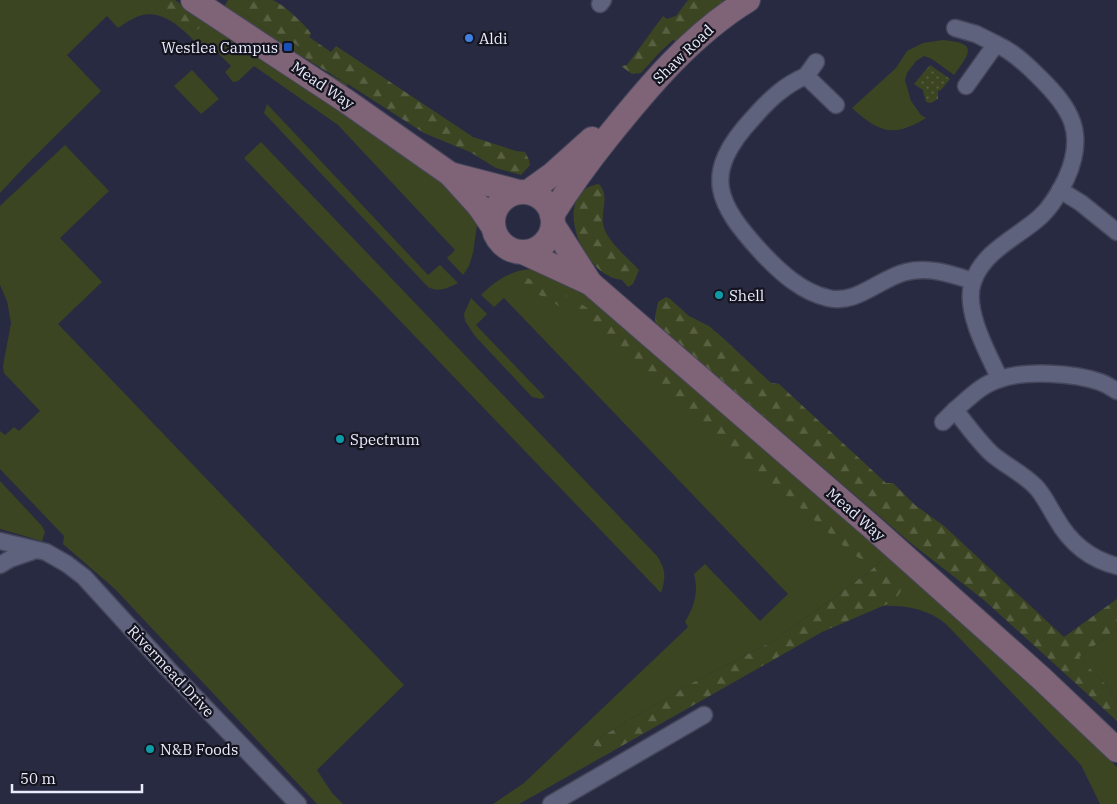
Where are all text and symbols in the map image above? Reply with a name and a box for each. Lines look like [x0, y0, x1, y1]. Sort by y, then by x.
street label: Shaw Road [649, 20, 717, 88]
place label: Aldi [479, 29, 508, 48]
marker: Aldi [463, 32, 475, 44]
place label: Westlea Campus [161, 38, 278, 57]
marker: Westlea Campus [282, 41, 294, 53]
street label: Mead Way [288, 57, 358, 113]
place label: Shell [729, 286, 764, 305]
marker: Shell [713, 289, 725, 301]
place label: Spectrum [350, 430, 420, 449]
marker: Spectrum [334, 433, 346, 445]
street label: Mead Way [823, 483, 889, 545]
street label: Rivermead Drive [124, 621, 218, 721]
place label: N&B Foods [160, 740, 238, 759]
marker: N&B Foods [144, 743, 156, 755]
scale bar [12, 762, 142, 794]
text: 50 m [20, 769, 56, 788]

